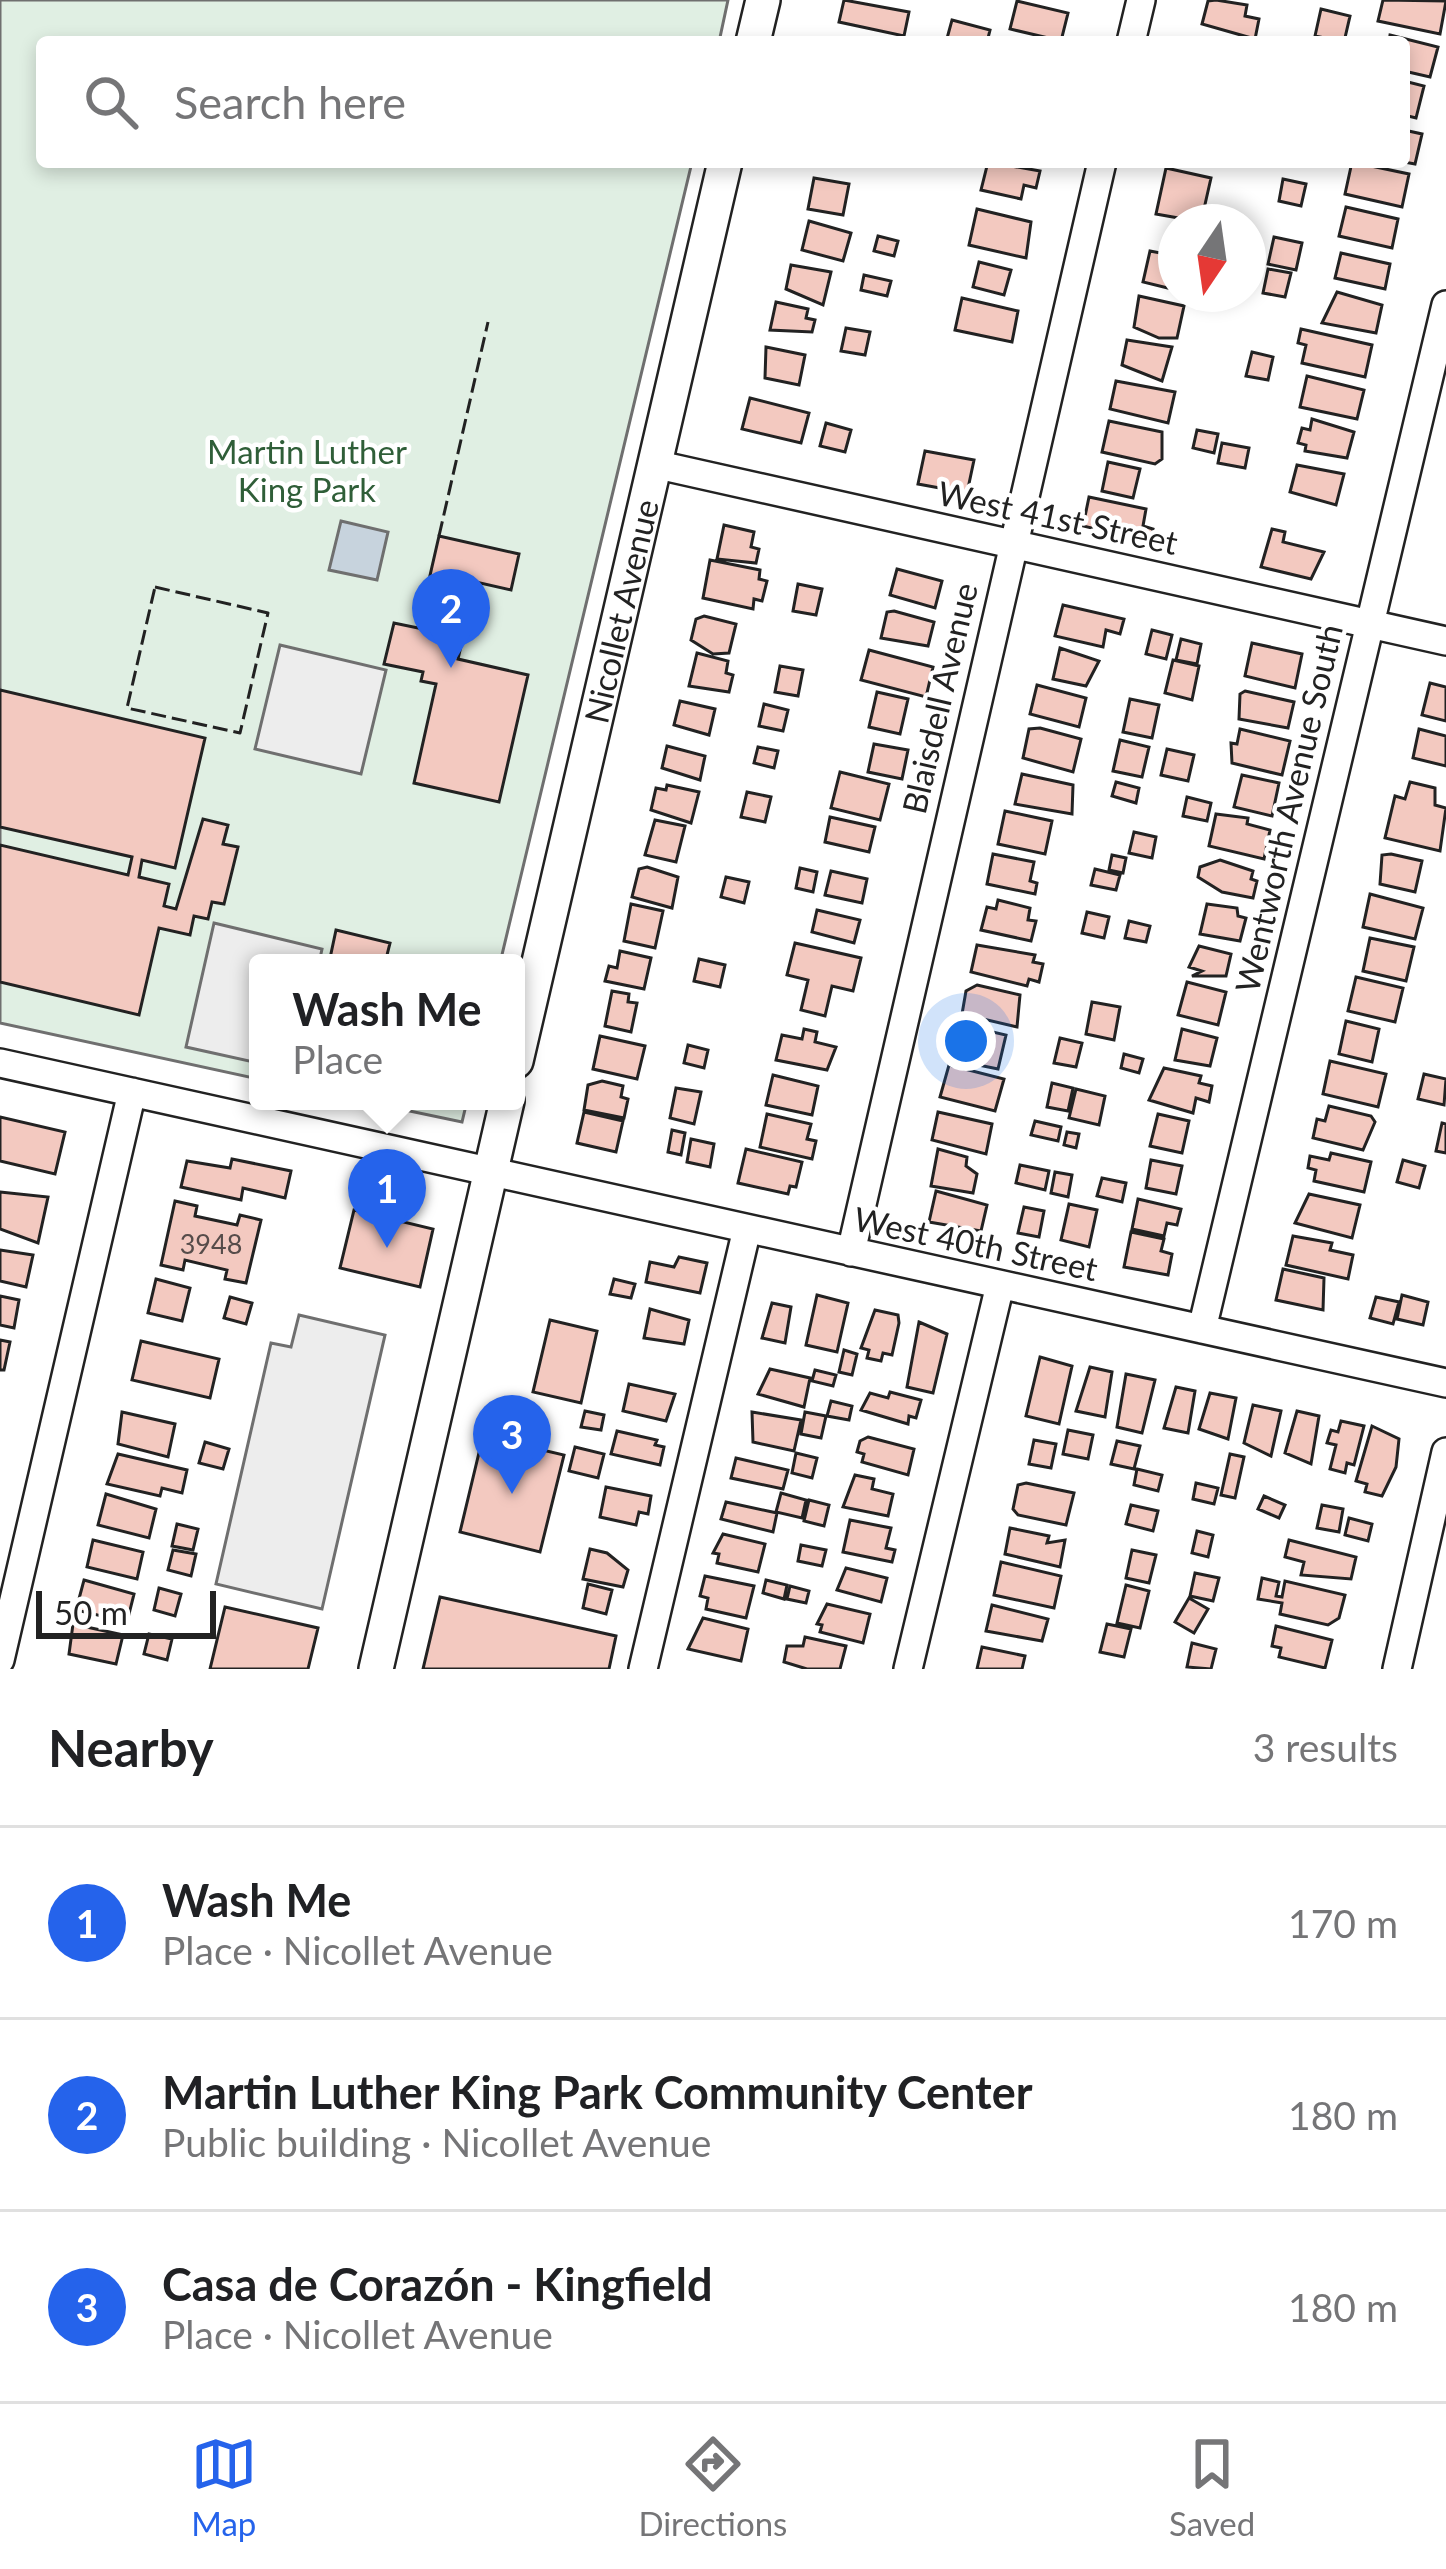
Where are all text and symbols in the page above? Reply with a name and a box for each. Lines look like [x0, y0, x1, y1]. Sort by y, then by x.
search box [36, 36, 1410, 168]
icon: search [78, 69, 144, 135]
text: Search here [174, 75, 406, 129]
north arrow [1158, 204, 1266, 312]
park label: Martin Luther King Park [207, 431, 407, 509]
street label: West 41st Street [934, 472, 1182, 562]
street label: Nicollet Avenue [575, 495, 666, 727]
pin: 2 [412, 569, 490, 668]
street label: Blaisdell Avenue [893, 579, 985, 817]
street label: Wentworth Avenue South [1226, 620, 1350, 996]
popup [249, 954, 525, 1110]
text: Wash Me [292, 982, 482, 1036]
your location [936, 1011, 996, 1071]
text: Place [292, 1036, 383, 1082]
pin: 1 [348, 1149, 426, 1248]
street label: West 40th Street [850, 1198, 1102, 1288]
house number: 3948 [180, 1227, 242, 1260]
pin: 3 [473, 1395, 551, 1494]
scale bar [36, 1585, 216, 1638]
text: 50 m [54, 1592, 128, 1632]
text: Nearby [48, 1717, 214, 1778]
text: 3 results [1253, 1724, 1398, 1770]
text: Wash Me [162, 1873, 351, 1927]
text: 1 [76, 1900, 98, 1946]
text: 170 m [1288, 1900, 1398, 1946]
text: Place · Nicollet Avenue [162, 1927, 553, 1973]
text: Martin Luther King Park Community Center [162, 2065, 1032, 2119]
text: 2 [76, 2092, 98, 2138]
text: 180 m [1288, 2092, 1398, 2138]
text: Public building · Nicollet Avenue [162, 2119, 711, 2165]
text: Casa de Corazón - Kingfield [162, 2257, 713, 2311]
text: 3 [76, 2284, 98, 2330]
text: 180 m [1288, 2284, 1398, 2330]
text: Place · Nicollet Avenue [162, 2311, 553, 2357]
tab: Map [191, 2431, 257, 2543]
tab: Directions [638, 2431, 787, 2543]
tab: Saved [1169, 2431, 1255, 2543]

